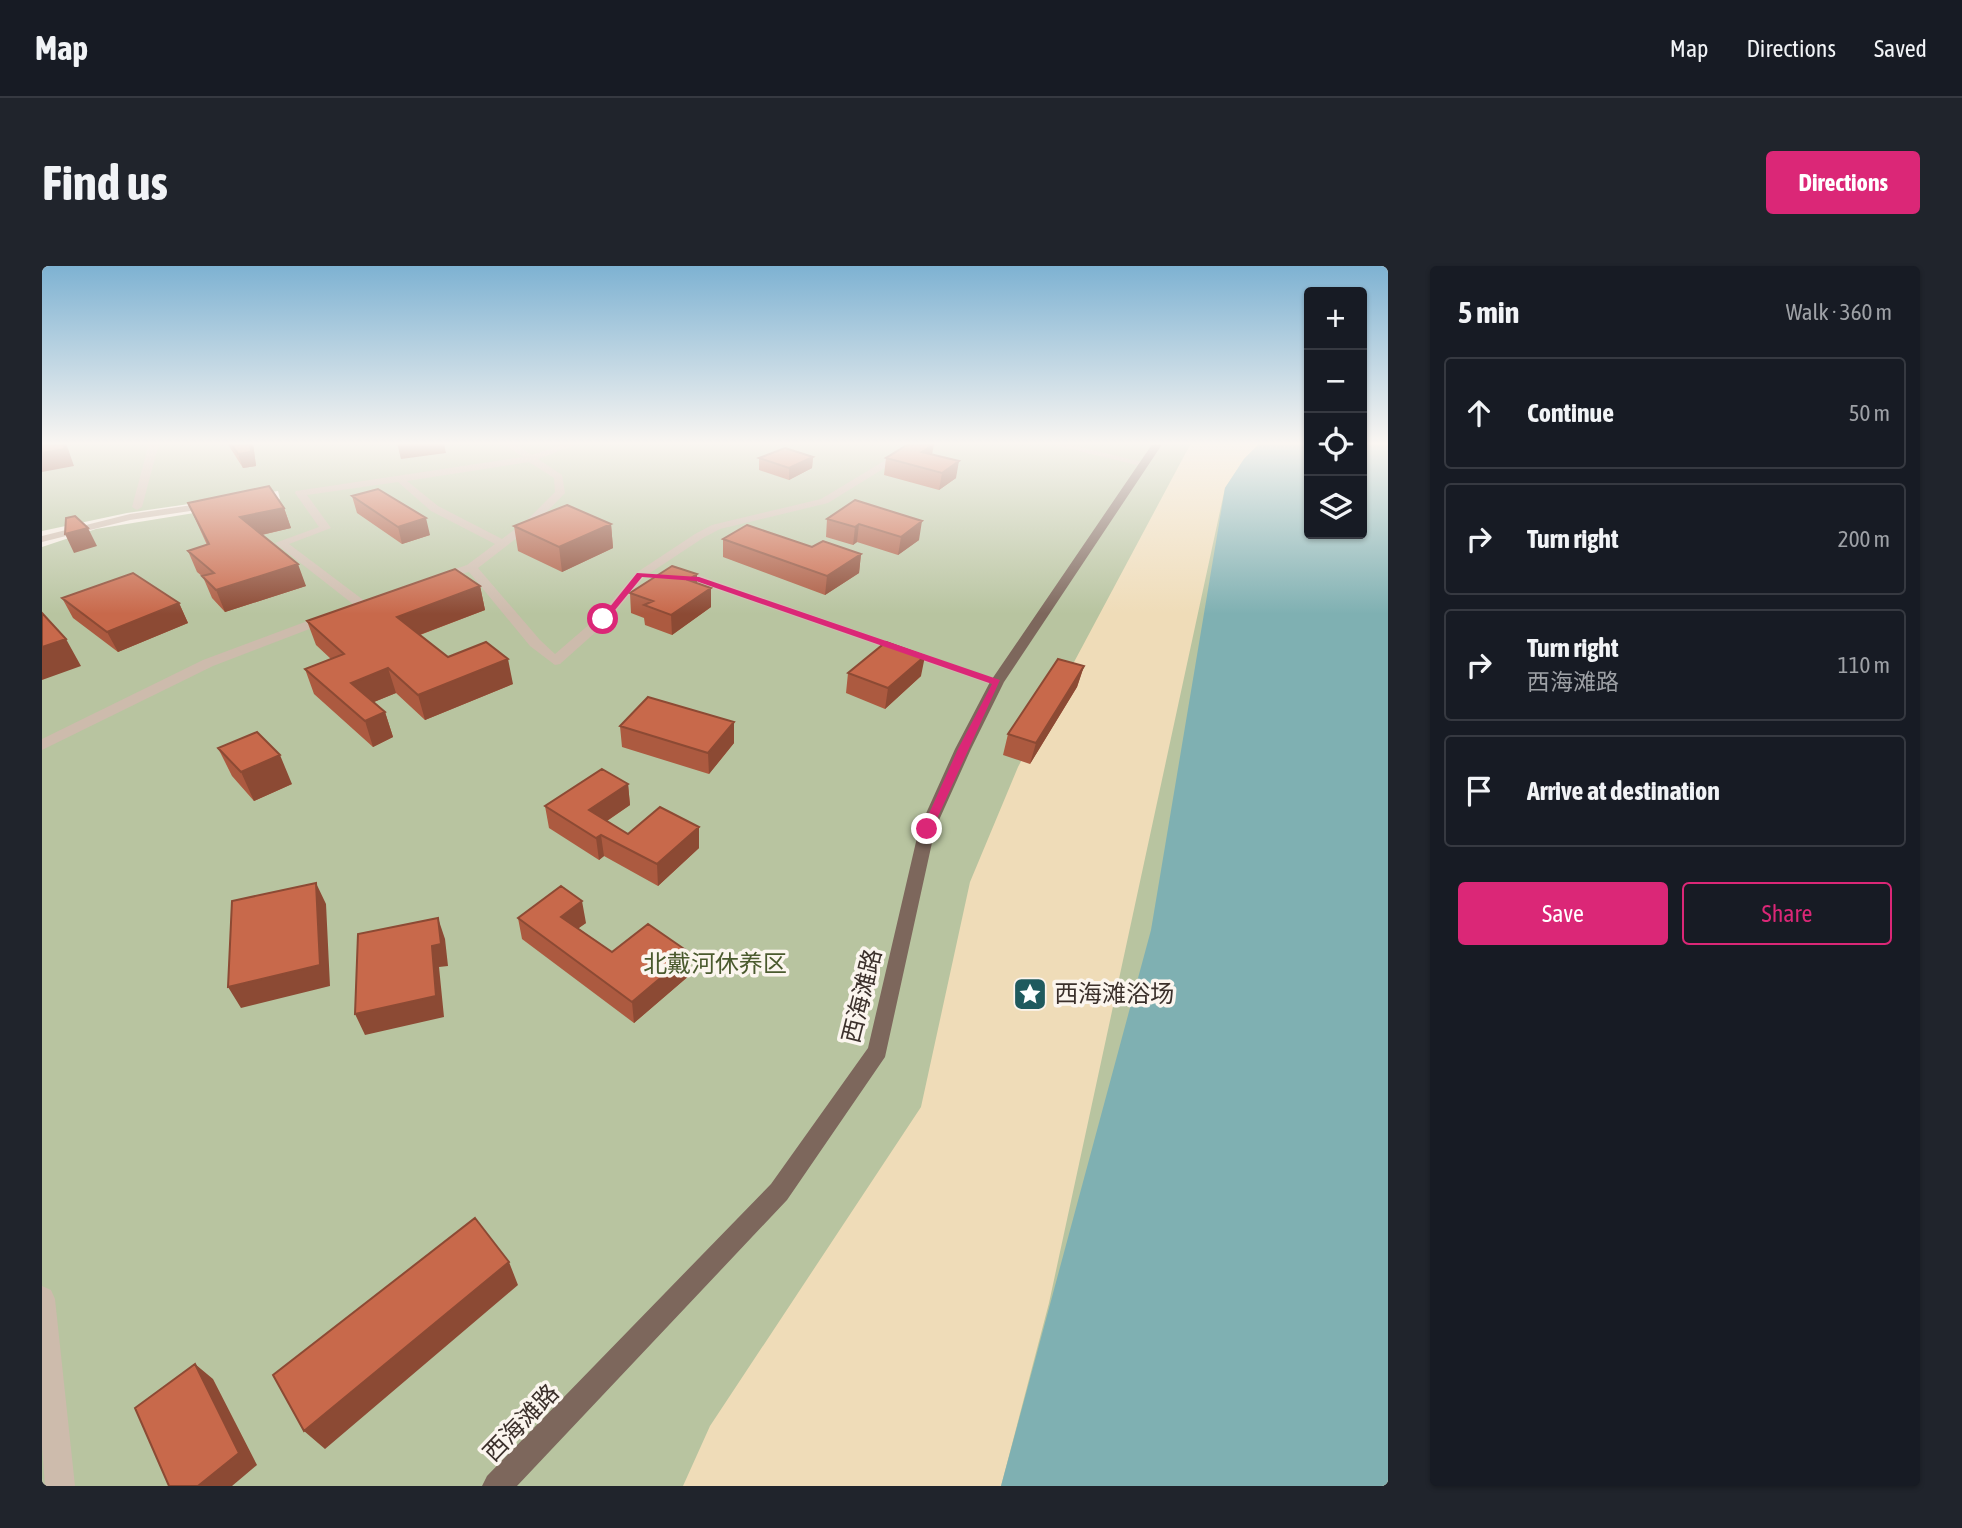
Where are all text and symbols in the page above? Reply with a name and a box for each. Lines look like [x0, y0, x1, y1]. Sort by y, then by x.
text: Map [35, 29, 88, 67]
text: Map [1670, 35, 1708, 62]
text: Directions [1746, 35, 1836, 62]
text: Saved [1874, 35, 1927, 62]
button: Directions [1766, 151, 1920, 214]
text: Find us [42, 154, 168, 210]
map controls [1304, 287, 1367, 539]
button: + [1304, 287, 1367, 350]
text: 5 min [1458, 295, 1519, 329]
text: Walk · 360 m [1786, 299, 1892, 325]
button: − [1304, 350, 1367, 413]
icon: ahead [1460, 394, 1498, 432]
text: Continue [1527, 398, 1614, 428]
text: 50 m [1849, 400, 1890, 426]
button: locate [1304, 413, 1367, 476]
button: layers [1304, 476, 1367, 539]
icon: right [1460, 520, 1498, 558]
text: Turn right [1527, 524, 1618, 554]
text: 200 m [1838, 526, 1890, 552]
route start [587, 603, 618, 634]
text: Turn right [1527, 633, 1618, 663]
icon: right [1460, 646, 1498, 684]
text: 110 m [1838, 652, 1890, 678]
text: 西海滩路 [1527, 669, 1619, 695]
icon: arrive [1460, 772, 1498, 810]
text: Arrive at destination [1527, 776, 1720, 806]
route end [911, 813, 942, 844]
button: Save [1458, 882, 1668, 945]
button: Share [1682, 882, 1892, 945]
street label: 西海滩路 [837, 946, 886, 1046]
park label: 北戴河休养区 [643, 950, 787, 977]
place icon: 西海滩浴场 [1011, 975, 1049, 1013]
place label: 西海滩浴场 [1054, 980, 1174, 1007]
street label: 西海滩路 [478, 1379, 564, 1467]

